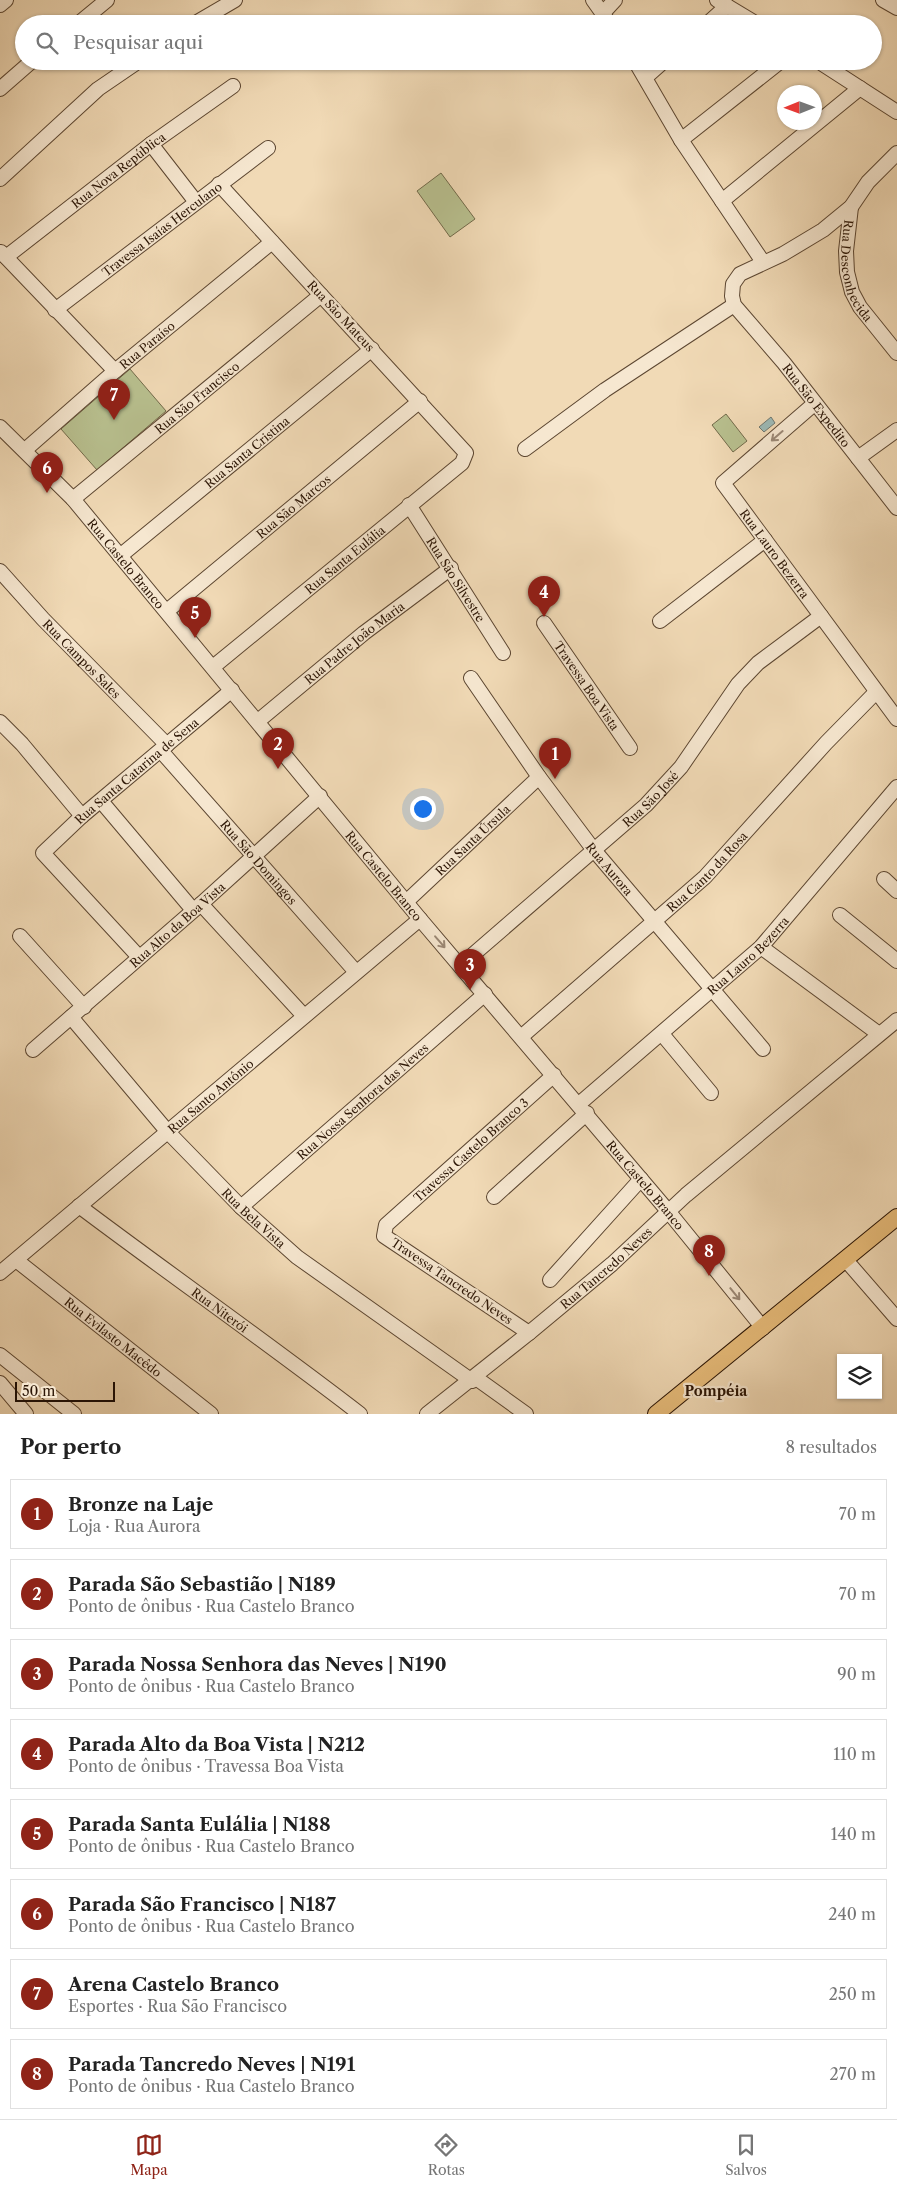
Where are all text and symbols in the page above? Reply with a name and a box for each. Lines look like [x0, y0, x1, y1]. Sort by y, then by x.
search box [15, 15, 882, 70]
icon: search [33, 29, 61, 57]
text: Pesquisar aqui [73, 31, 203, 54]
north arrow [777, 85, 822, 130]
street label: Rua Nova República [68, 128, 169, 211]
street label: Travessa Isaías Herculano [99, 179, 225, 279]
street label: Rua Desconhecida [838, 219, 876, 325]
street label: Rua São Mateus [304, 277, 378, 355]
street label: Rua Paraíso [116, 318, 178, 372]
street label: Rua São Francisco [151, 358, 242, 437]
street label: Rua São Expedito [780, 360, 854, 450]
pin: 7 [98, 379, 130, 420]
street label: Rua Santa Cristina [201, 412, 293, 491]
one-way arrow [771, 430, 784, 442]
pin: 6 [31, 452, 63, 493]
street label: Rua São Marcos [253, 471, 333, 541]
street label: Rua Lauro Bezerra [737, 506, 813, 602]
street label: Rua Castelo Branco [85, 515, 168, 611]
street label: Rua Santa Eulália [301, 522, 388, 597]
street label: Rua São Silvestre [424, 534, 489, 625]
pin: 4 [528, 576, 560, 617]
pin: 5 [179, 597, 211, 638]
street label: Rua Padre João Maria [301, 598, 408, 687]
street label: Rua Campos Sales [40, 616, 124, 701]
street label: Travessa Boa Vista [551, 638, 623, 734]
street label: Rua Santa Catarina de Sena [71, 714, 202, 827]
pin: 2 [262, 728, 294, 769]
pin: 1 [539, 738, 571, 779]
street label: Rua São José [619, 767, 681, 830]
your location [410, 796, 436, 822]
street label: Rua Santa Úrsula [432, 801, 513, 878]
street label: Rua São Domingos [218, 817, 300, 907]
street label: Rua Castelo Branco [343, 827, 426, 924]
street label: Rua Canto da Rosa [663, 828, 751, 915]
street label: Rua Aurora [583, 839, 637, 899]
street label: Rua Alto da Boa Vista [126, 878, 228, 970]
street label: Rua Lauro Bezerra [704, 913, 792, 998]
one-way arrow [434, 935, 446, 948]
pin: 3 [454, 949, 486, 990]
street label: Rua Nossa Senhora das Neves [294, 1040, 431, 1163]
street label: Rua Santo Antônio [164, 1055, 256, 1136]
street label: Travessa Castelo Branco 3 [410, 1094, 531, 1205]
street label: Rua Castelo Branco [604, 1137, 688, 1233]
street label: Rua Bela Vista [219, 1185, 289, 1251]
street label: Rua Tancredo Neves [557, 1223, 655, 1312]
street label: Travessa Tancredo Neves [388, 1235, 516, 1327]
pin: 8 [693, 1235, 725, 1276]
street label: Rua Niterói [189, 1284, 251, 1335]
one-way arrow [730, 1288, 741, 1301]
street label: Rua Evilasto Macêdo [62, 1294, 165, 1380]
map controls [837, 1354, 882, 1399]
button: layers [837, 1354, 882, 1399]
scale bar [15, 1379, 115, 1402]
text: 50 m [22, 1382, 55, 1400]
district label: Pompéia [685, 1382, 748, 1400]
text: Por perto [20, 1434, 121, 1459]
text: 8 resultados [786, 1437, 877, 1457]
text: Bronze na Laje [68, 1493, 213, 1516]
text: 1 [33, 1504, 41, 1524]
text: 70 m [839, 1504, 876, 1524]
text: Loja · Rua Aurora [68, 1516, 200, 1536]
text: Parada São Sebastião | N189 [68, 1573, 336, 1596]
text: 2 [32, 1584, 42, 1604]
text: 70 m [839, 1584, 876, 1604]
text: Ponto de ônibus · Rua Castelo Branco [68, 1596, 354, 1616]
text: Parada Nossa Senhora das Neves | N190 [68, 1653, 447, 1676]
text: 3 [32, 1664, 42, 1684]
text: 90 m [837, 1664, 876, 1684]
text: Ponto de ônibus · Rua Castelo Branco [68, 1676, 354, 1696]
text: Parada Alto da Boa Vista | N212 [68, 1733, 365, 1756]
text: 4 [32, 1744, 42, 1764]
text: 110 m [833, 1744, 876, 1764]
text: Ponto de ônibus · Travessa Boa Vista [68, 1756, 344, 1776]
text: Parada Santa Eulália | N188 [68, 1813, 331, 1836]
text: 5 [33, 1824, 41, 1844]
text: 140 m [831, 1824, 876, 1844]
text: Ponto de ônibus · Rua Castelo Branco [68, 1836, 354, 1856]
text: Parada São Francisco | N187 [68, 1893, 336, 1916]
text: 6 [32, 1904, 42, 1924]
text: 240 m [828, 1904, 876, 1924]
text: Ponto de ônibus · Rua Castelo Branco [68, 1916, 354, 1936]
text: Arena Castelo Branco [68, 1973, 279, 1996]
text: 7 [33, 1984, 41, 2004]
text: 250 m [829, 1984, 876, 2004]
text: Esportes · Rua São Francisco [68, 1996, 287, 2016]
text: Parada Tancredo Neves | N191 [68, 2053, 355, 2076]
text: 8 [32, 2064, 42, 2084]
text: 270 m [830, 2064, 876, 2084]
text: Ponto de ônibus · Rua Castelo Branco [68, 2076, 354, 2096]
tab: Mapa [130, 2131, 168, 2179]
tab: Rotas [428, 2131, 465, 2179]
tab: Salvos [725, 2131, 767, 2179]

